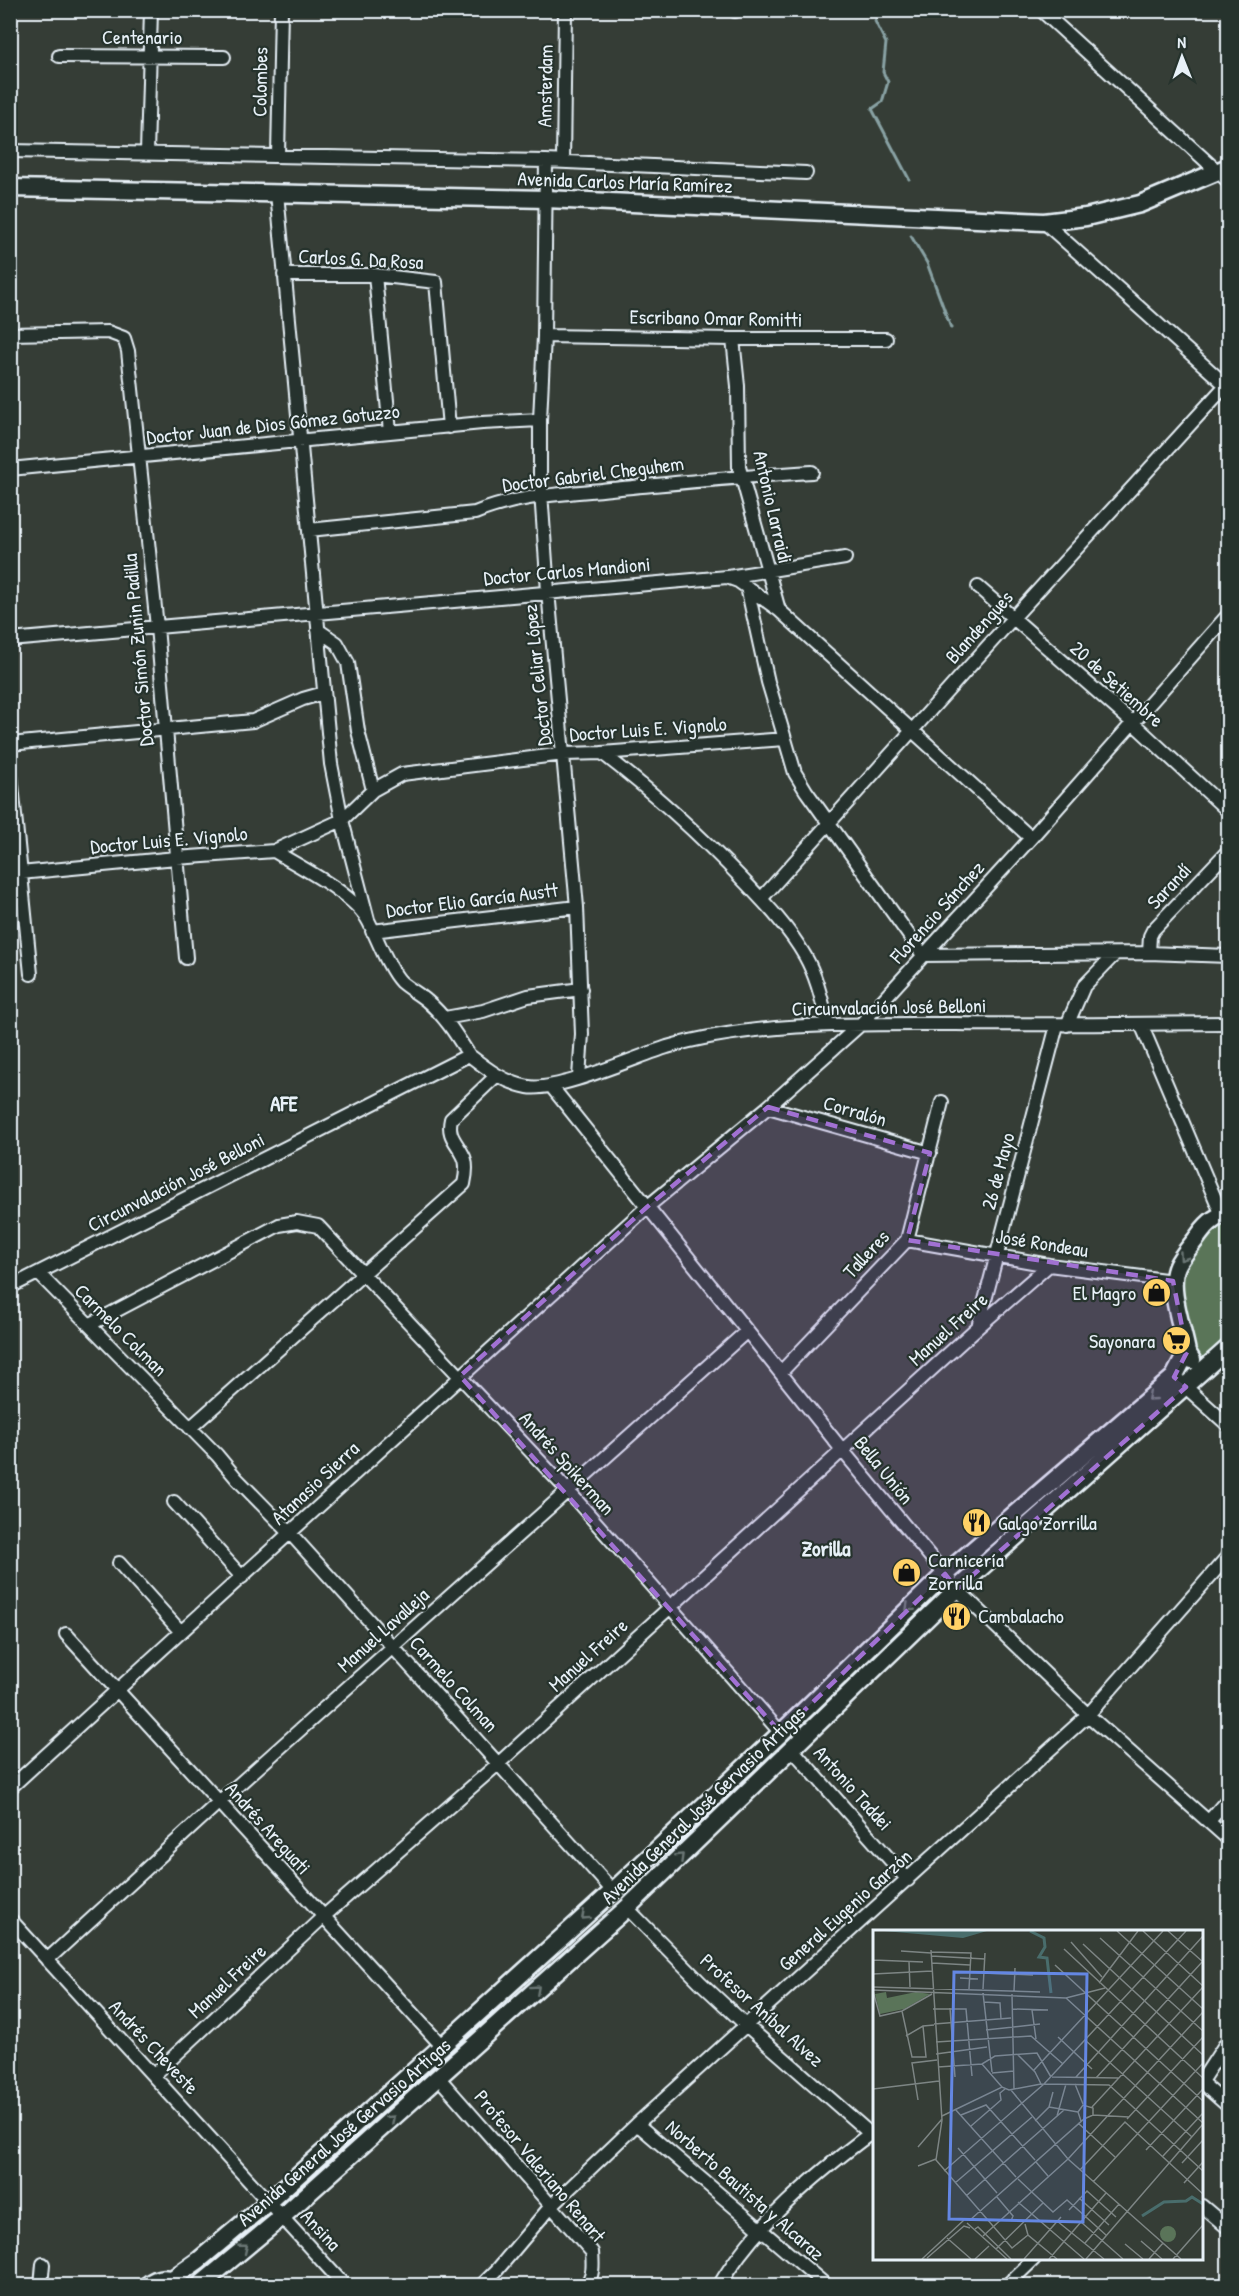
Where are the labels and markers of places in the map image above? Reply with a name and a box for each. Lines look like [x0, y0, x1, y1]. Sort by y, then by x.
shop icon: El Magro [1141, 1277, 1173, 1309]
place label: El Magro [1073, 1279, 1136, 1306]
supermarket icon: Sayonara [1160, 1325, 1192, 1357]
place label: Sayonara [1089, 1327, 1155, 1354]
restaurant icon: Galgo Zorrilla [961, 1507, 993, 1539]
place label: Galgo Zorrilla [998, 1509, 1097, 1536]
place label: Carnicería Zorrilla [928, 1546, 1004, 1596]
shop icon: Carnicería Zorrilla [891, 1556, 923, 1588]
restaurant icon: Cambalacho [941, 1600, 973, 1632]
place label: Cambalacho [978, 1602, 1064, 1629]

